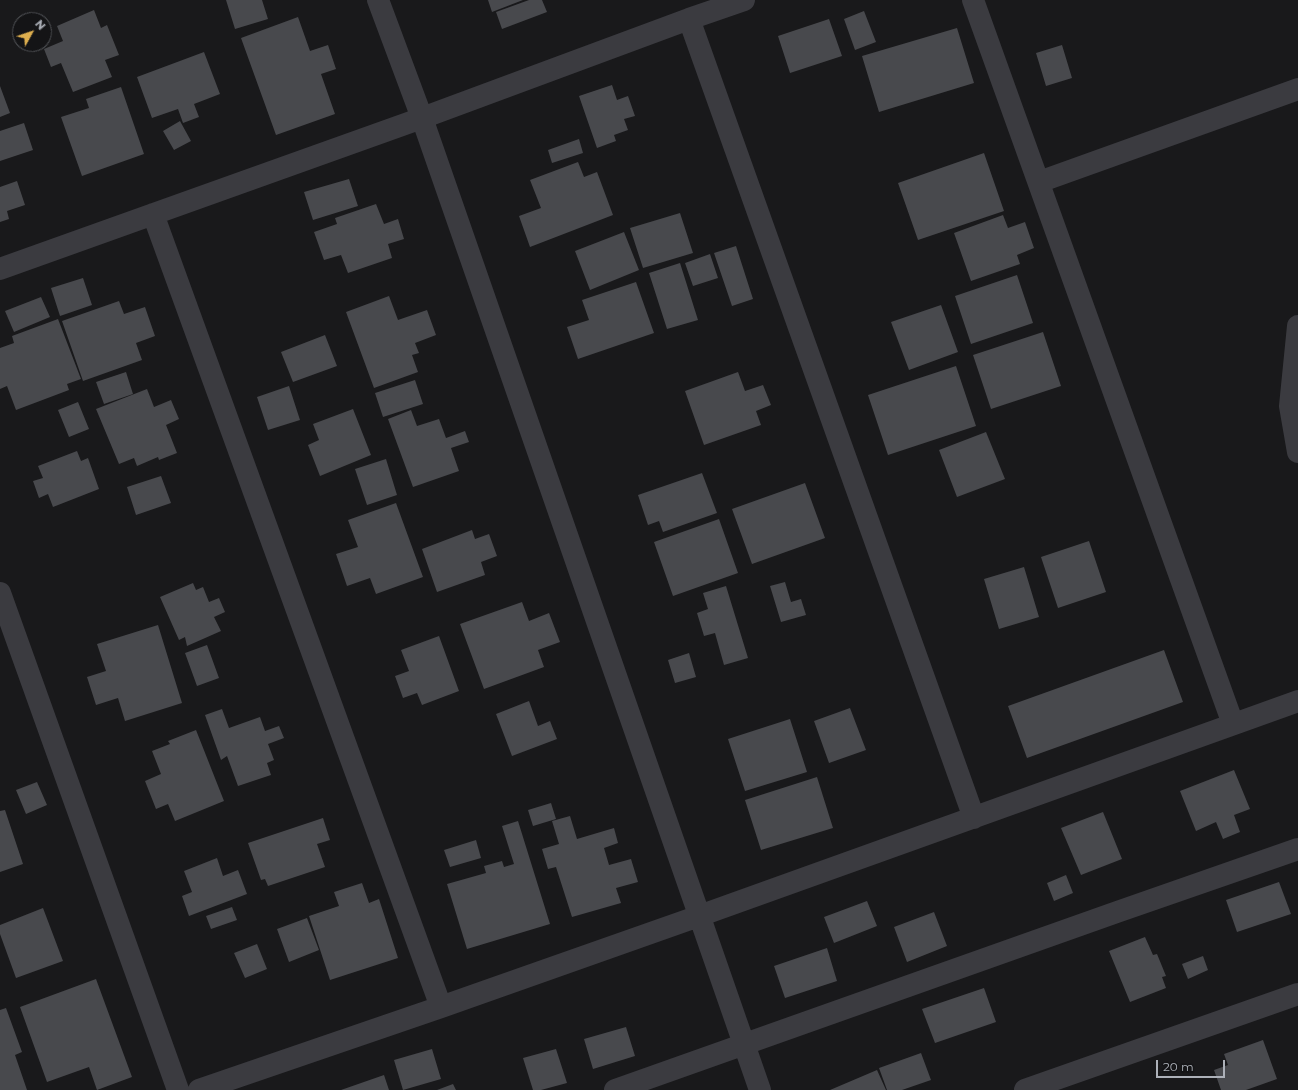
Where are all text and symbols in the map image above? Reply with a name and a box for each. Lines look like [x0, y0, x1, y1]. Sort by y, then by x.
north arrow [12, 12, 52, 52]
text: N [32, 17, 49, 33]
scale bar [1158, 1052, 1227, 1078]
text: 20 m [1163, 1059, 1194, 1074]

